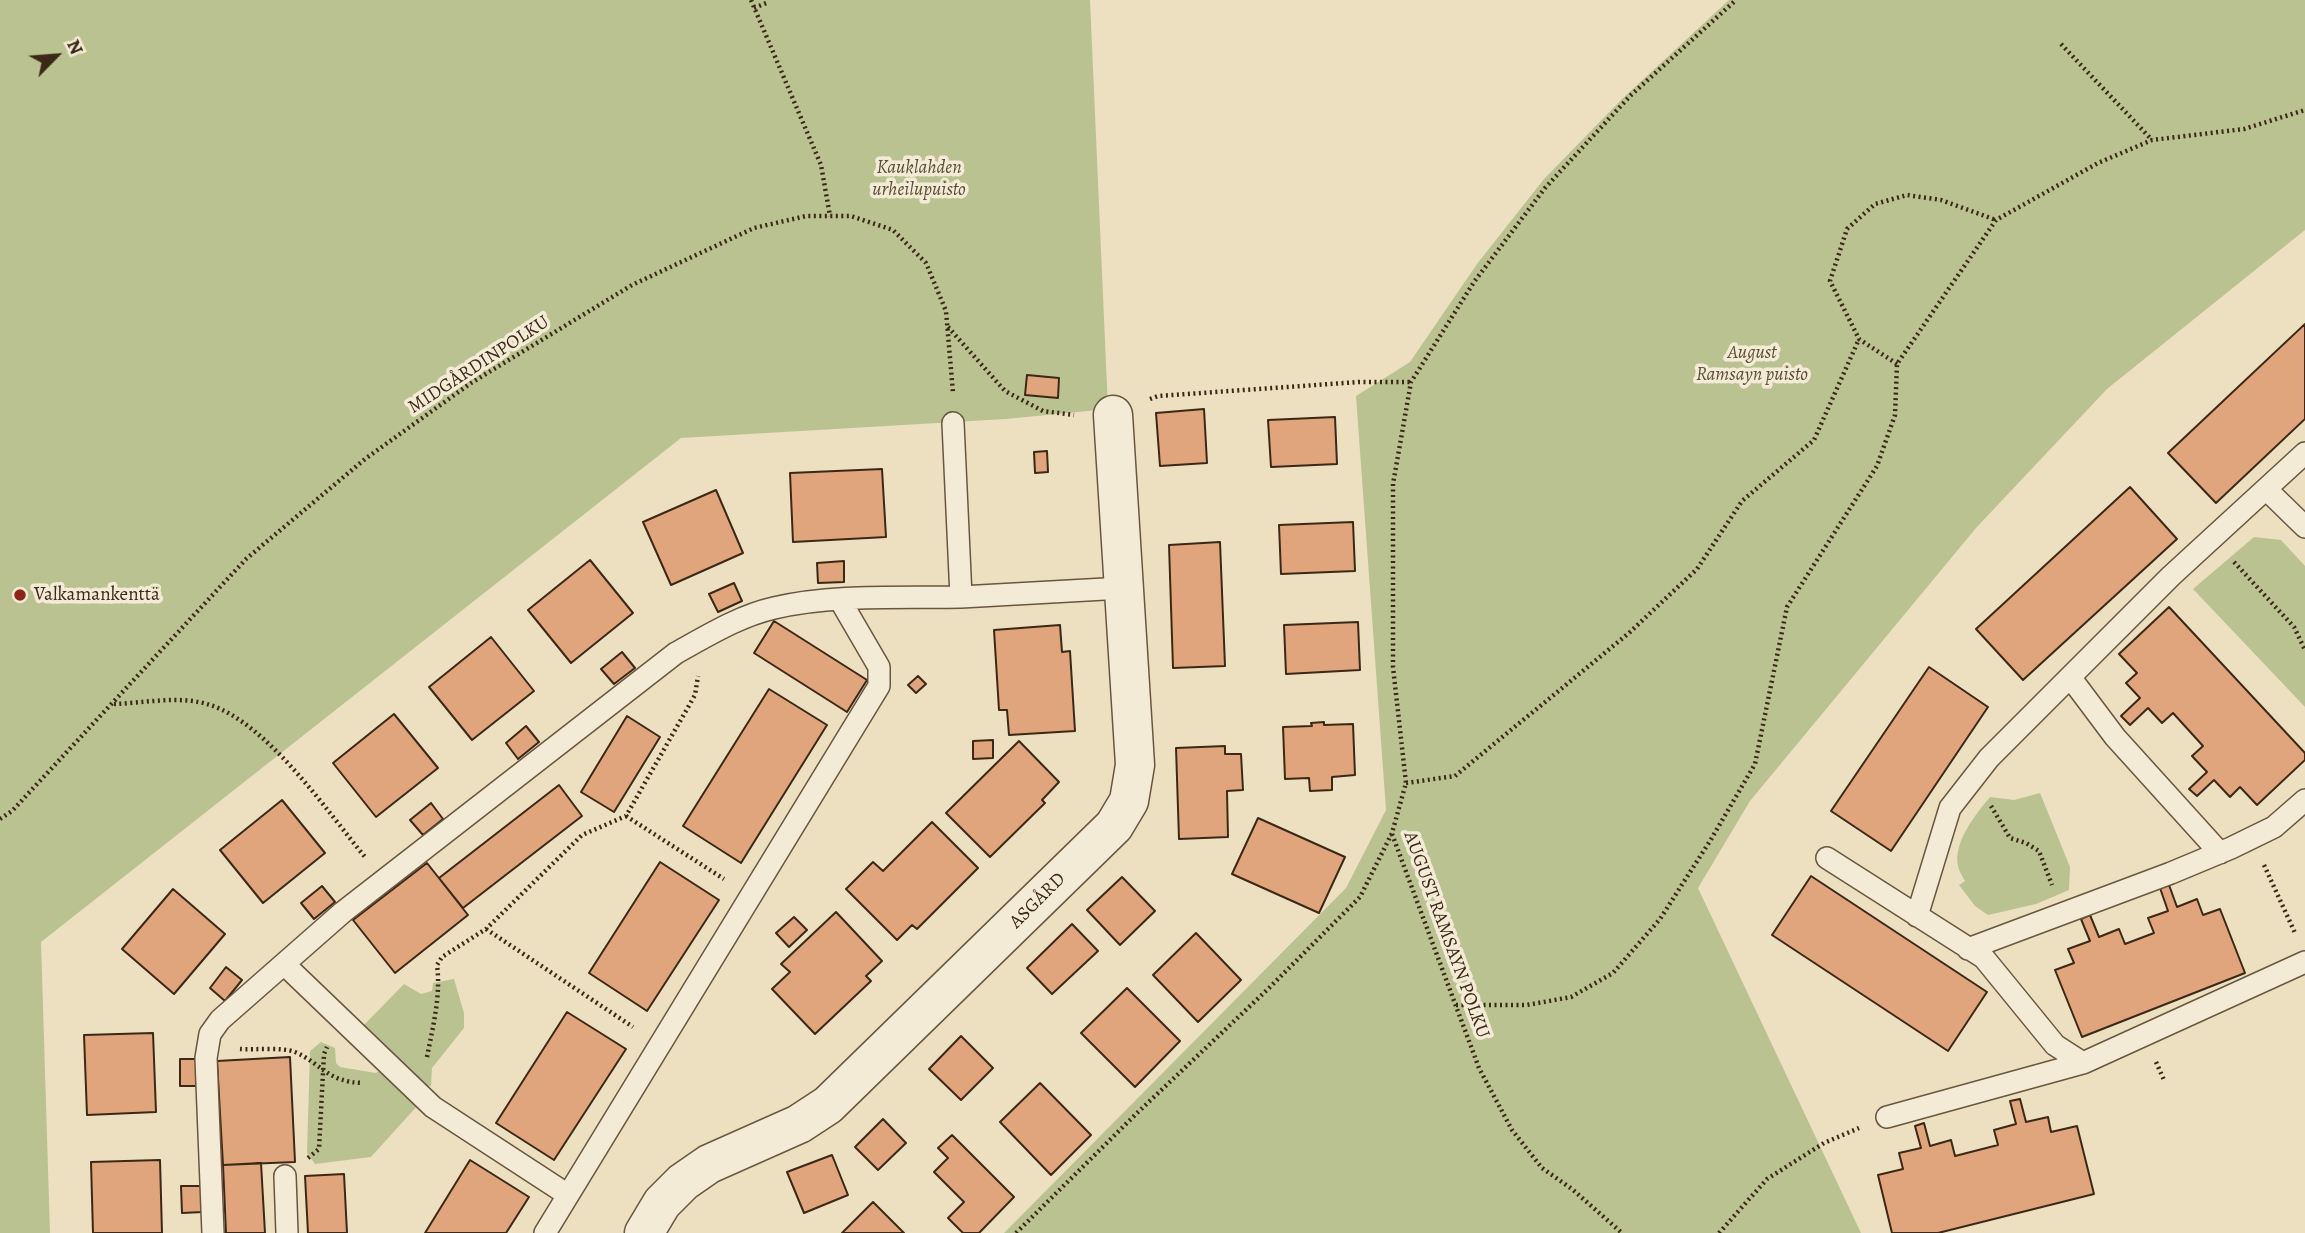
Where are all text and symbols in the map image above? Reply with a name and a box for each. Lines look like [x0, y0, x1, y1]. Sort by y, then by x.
north arrow [21, 21, 91, 91]
text: N [60, 35, 90, 59]
park label: Kauklahden urheilupuisto [872, 157, 966, 201]
street label: MIDGÅRDINPOLKU [404, 311, 554, 419]
park label: August Ramsayn puisto [1696, 342, 1808, 386]
place label: Valkamankenttä [34, 584, 160, 606]
marker: Valkamankenttä [12, 587, 28, 603]
street label: AUGUST RAMSAYN POLKU [1398, 829, 1494, 1041]
street label: ASGÅRD [1005, 868, 1071, 934]

